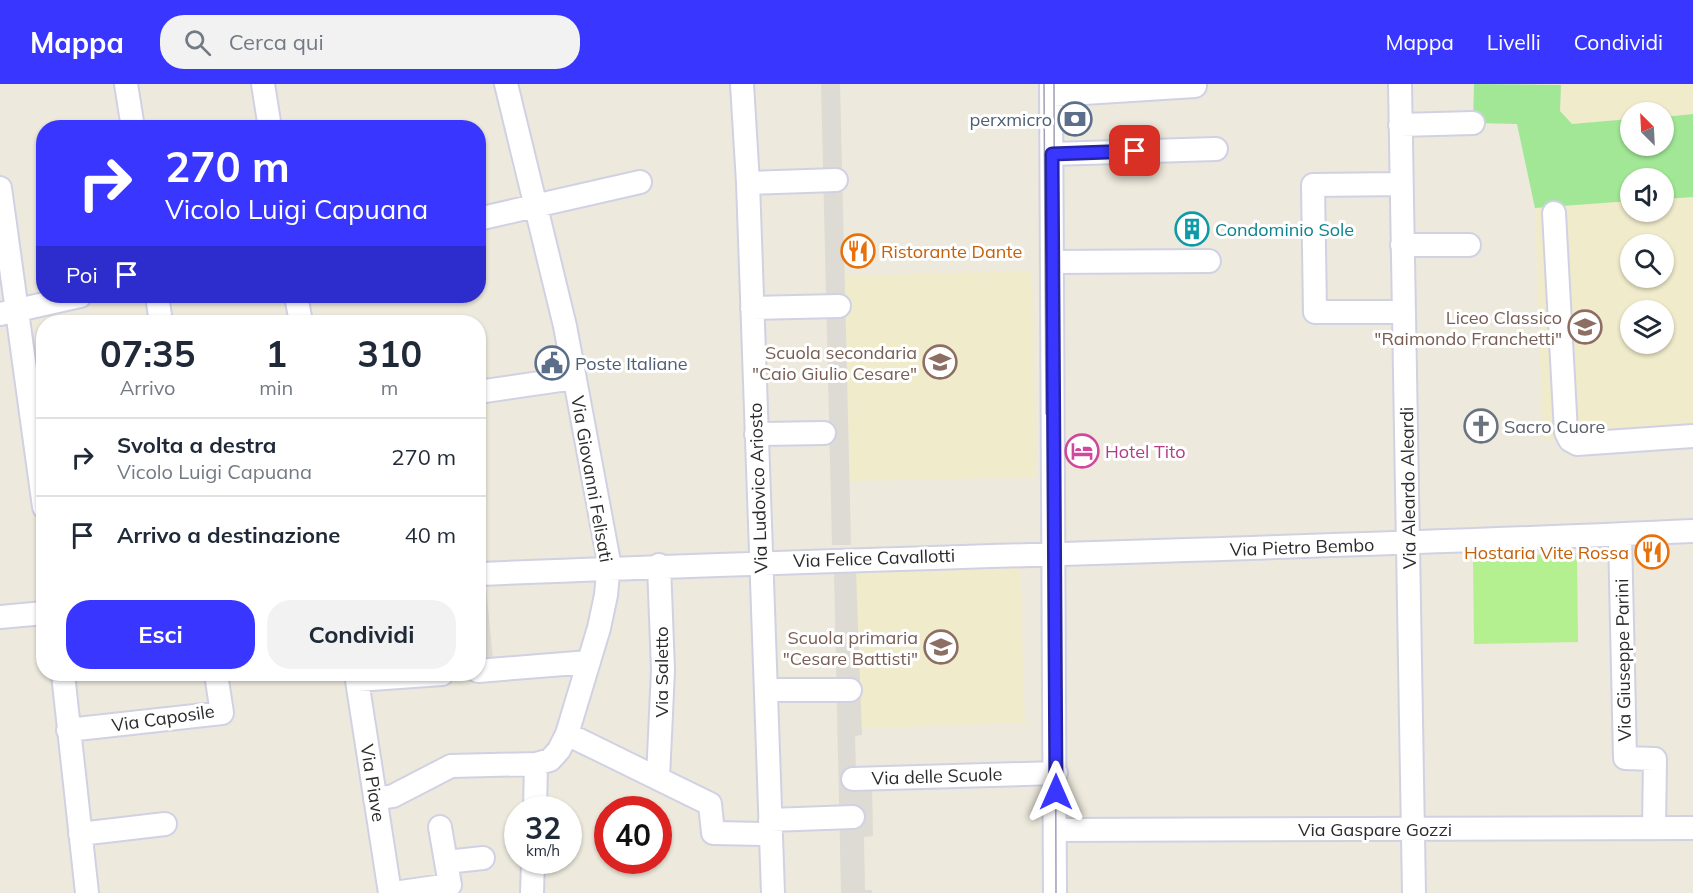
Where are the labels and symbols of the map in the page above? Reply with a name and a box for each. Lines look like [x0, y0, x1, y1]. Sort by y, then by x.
bank icon: perxmicro [1057, 101, 1093, 137]
north arrow [1620, 102, 1674, 156]
place label: perxmicro [969, 108, 1052, 131]
pin [1109, 125, 1160, 176]
building icon: Condominio Sole [1174, 211, 1210, 247]
place label: Condominio Sole [1215, 218, 1354, 241]
restaurant icon: Ristorante Dante [840, 233, 876, 269]
place label: Ristorante Dante [881, 240, 1022, 263]
place label: Liceo Classico "Raimondo Franchetti" [1374, 306, 1562, 350]
school or university icon: Liceo Classico "Raimondo Franchetti" [1567, 309, 1603, 345]
place label: Scuola secondaria "Caio Giulio Cesare" [752, 341, 917, 385]
school or university icon: Scuola secondaria "Caio Giulio Cesare" [922, 344, 958, 380]
public building icon: Poste Italiane [534, 345, 570, 381]
place label: Poste Italiane [575, 352, 688, 375]
street label: Via Giovanni Felisati [566, 394, 618, 564]
street label: Via Ludovico Ariosto [744, 402, 772, 574]
street label: Via Aleardo Aleardi [1395, 407, 1421, 569]
church icon: Sacro Cuore [1463, 408, 1499, 444]
place label: Sacro Cuore [1504, 415, 1605, 438]
hotel icon: Hotel Tito [1064, 433, 1100, 469]
place label: Hotel Tito [1105, 440, 1186, 463]
street label: Via Pietro Bembo [1229, 533, 1375, 561]
restaurant icon: Hostaria Vite Rossa [1634, 534, 1670, 570]
place label: Hostaria Vite Rossa [1464, 541, 1629, 564]
street label: Via Felice Cavallotti [793, 544, 955, 572]
street label: Via Giuseppe Parini [1610, 578, 1636, 742]
place label: Scuola primaria "Cesare Battisti" [783, 626, 918, 670]
street label: Via Saletto [650, 627, 673, 717]
school or university icon: Scuola primaria "Cesare Battisti" [923, 629, 959, 665]
street label: Via Caposile [110, 699, 216, 737]
street label: Via Piave [356, 743, 390, 823]
position arrow [1024, 760, 1088, 824]
street label: Via delle Scuole [871, 762, 1003, 790]
speed limit sign: 40 [594, 796, 672, 874]
street label: Via Gaspare Gozzi [1298, 818, 1452, 841]

